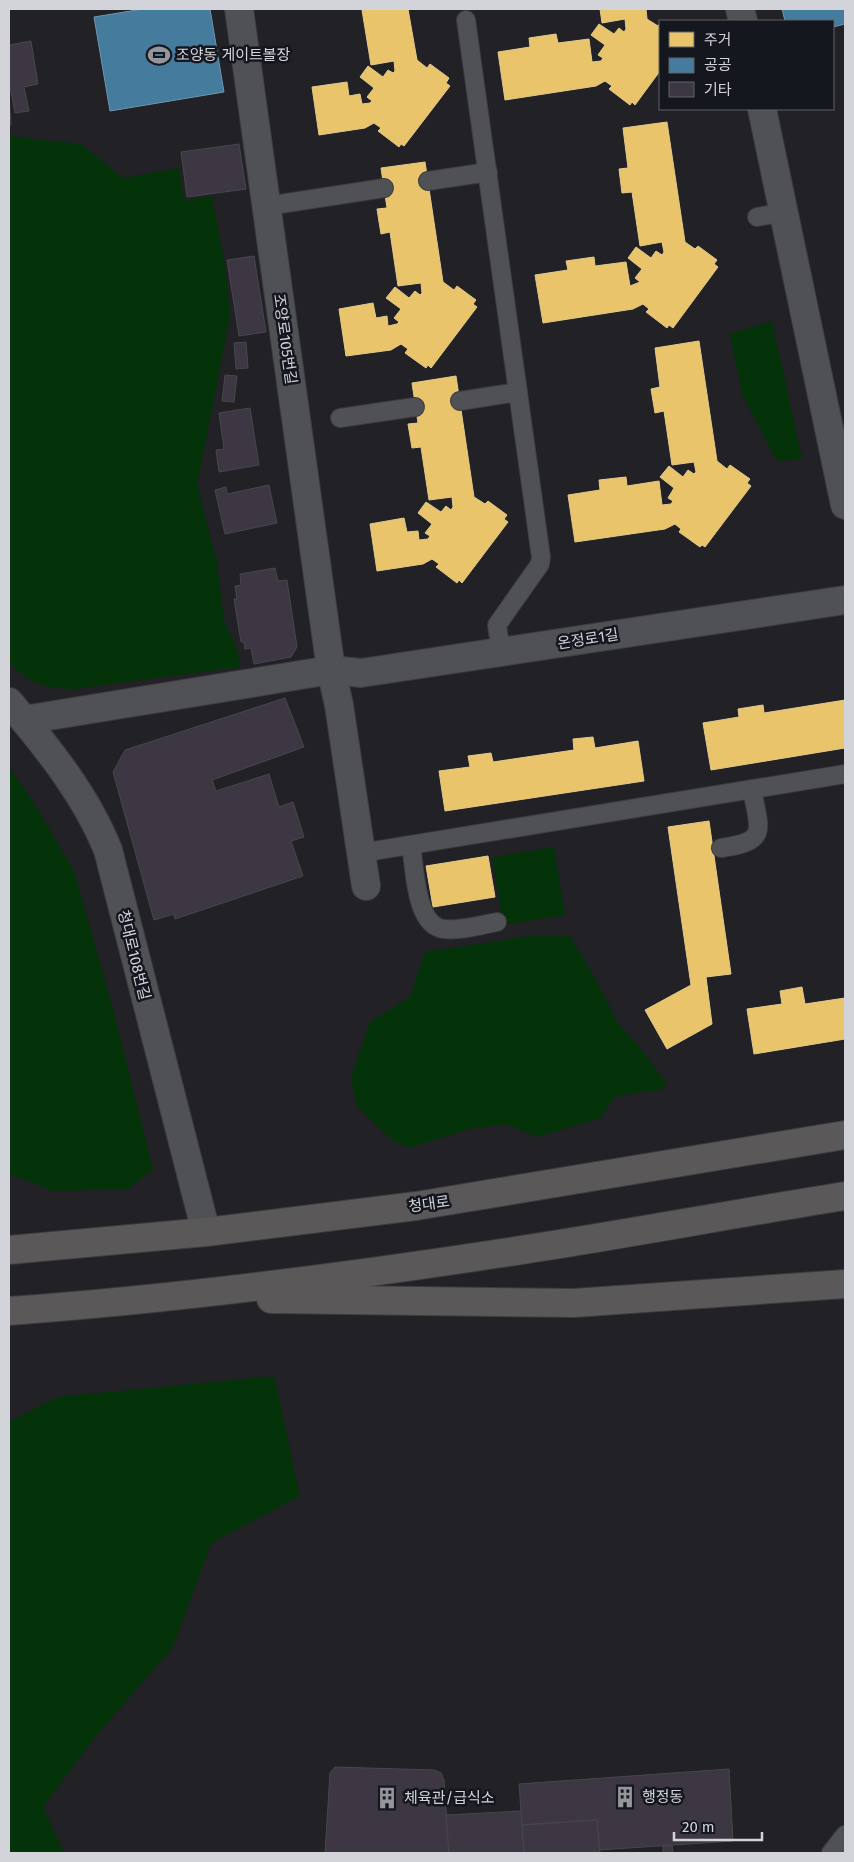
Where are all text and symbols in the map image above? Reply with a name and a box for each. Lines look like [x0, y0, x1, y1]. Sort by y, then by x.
legend [659, 20, 834, 110]
text: 주거 [704, 31, 732, 49]
sports icon: 조양동 게이트볼장 [146, 42, 172, 68]
place label: 조양동 게이트볼장 [176, 46, 291, 64]
text: 공공 [704, 56, 732, 74]
text: 기타 [704, 81, 732, 99]
street label: 조양로105번길 [270, 292, 300, 386]
street label: 온정로1길 [556, 625, 620, 653]
street label: 청대로108번길 [114, 908, 154, 1002]
street label: 청대로 [407, 1192, 451, 1216]
building icon: 행정동 [612, 1784, 638, 1810]
building icon: 체육관/급식소 [374, 1785, 400, 1811]
place label: 행정동 [642, 1788, 683, 1806]
place label: 체육관/급식소 [404, 1789, 495, 1807]
scale bar [674, 1810, 762, 1842]
text: 20 m [682, 1818, 715, 1836]

